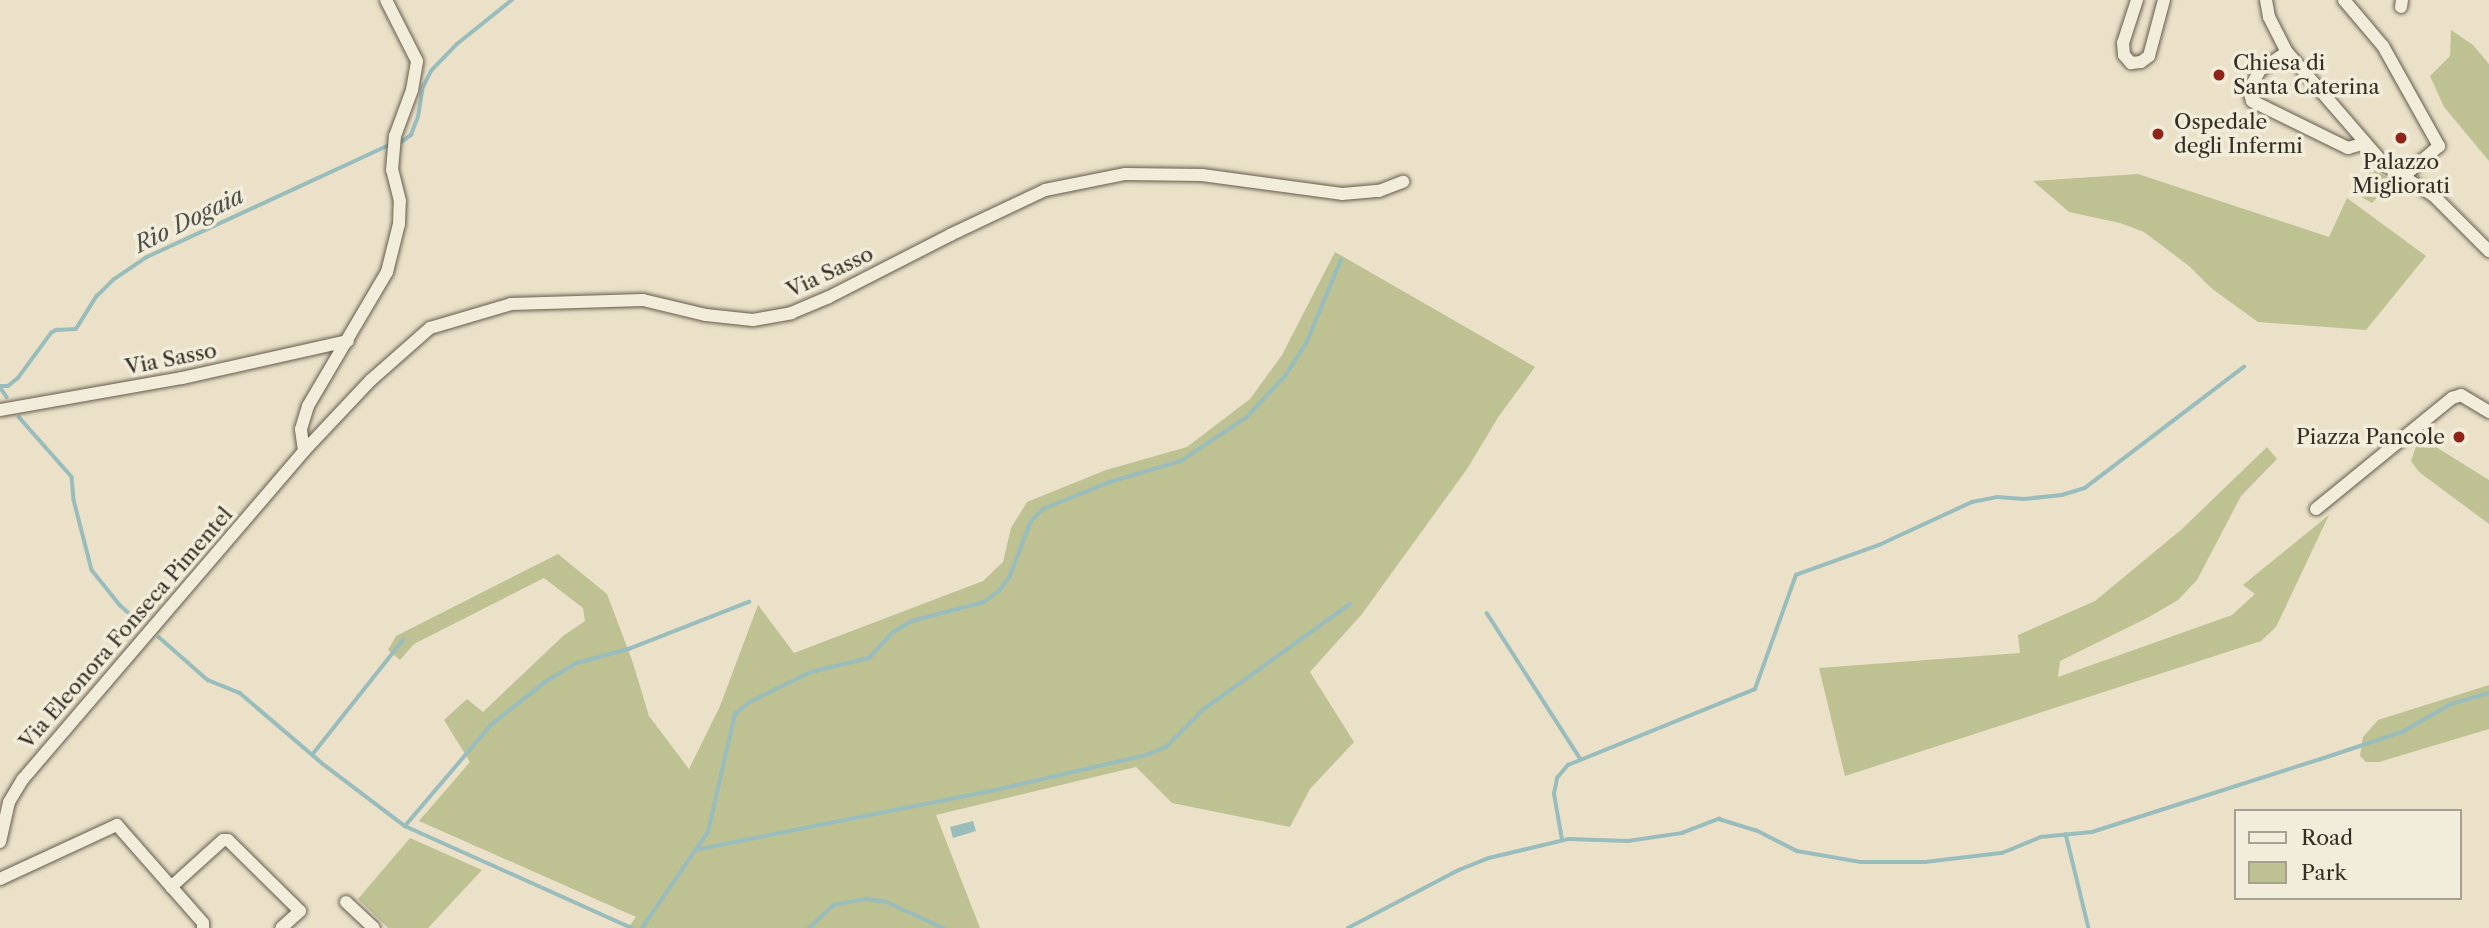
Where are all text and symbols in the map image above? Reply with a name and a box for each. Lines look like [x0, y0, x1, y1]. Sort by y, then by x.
place label: Chiesa di Santa Caterina [2233, 50, 2380, 100]
marker: Chiesa di Santa Caterina [2211, 67, 2227, 83]
place label: Ospedale degli Infermi [2174, 109, 2303, 159]
marker: Ospedale degli Infermi [2148, 124, 2168, 144]
marker: Palazzo Migliorati [2393, 130, 2409, 146]
place label: Palazzo Migliorati [2352, 149, 2450, 199]
water label: Rio Dogaia [130, 182, 248, 258]
street label: Via Sasso [783, 241, 877, 303]
street label: Via Sasso [123, 338, 219, 380]
place label: Piazza Pancole [2296, 424, 2445, 450]
marker: Piazza Pancole [2451, 429, 2467, 445]
street label: Via Eleonora Fonseca Pimentel [14, 502, 238, 754]
legend [2234, 809, 2461, 900]
text: Road [2301, 825, 2353, 850]
text: Park [2301, 860, 2347, 885]

